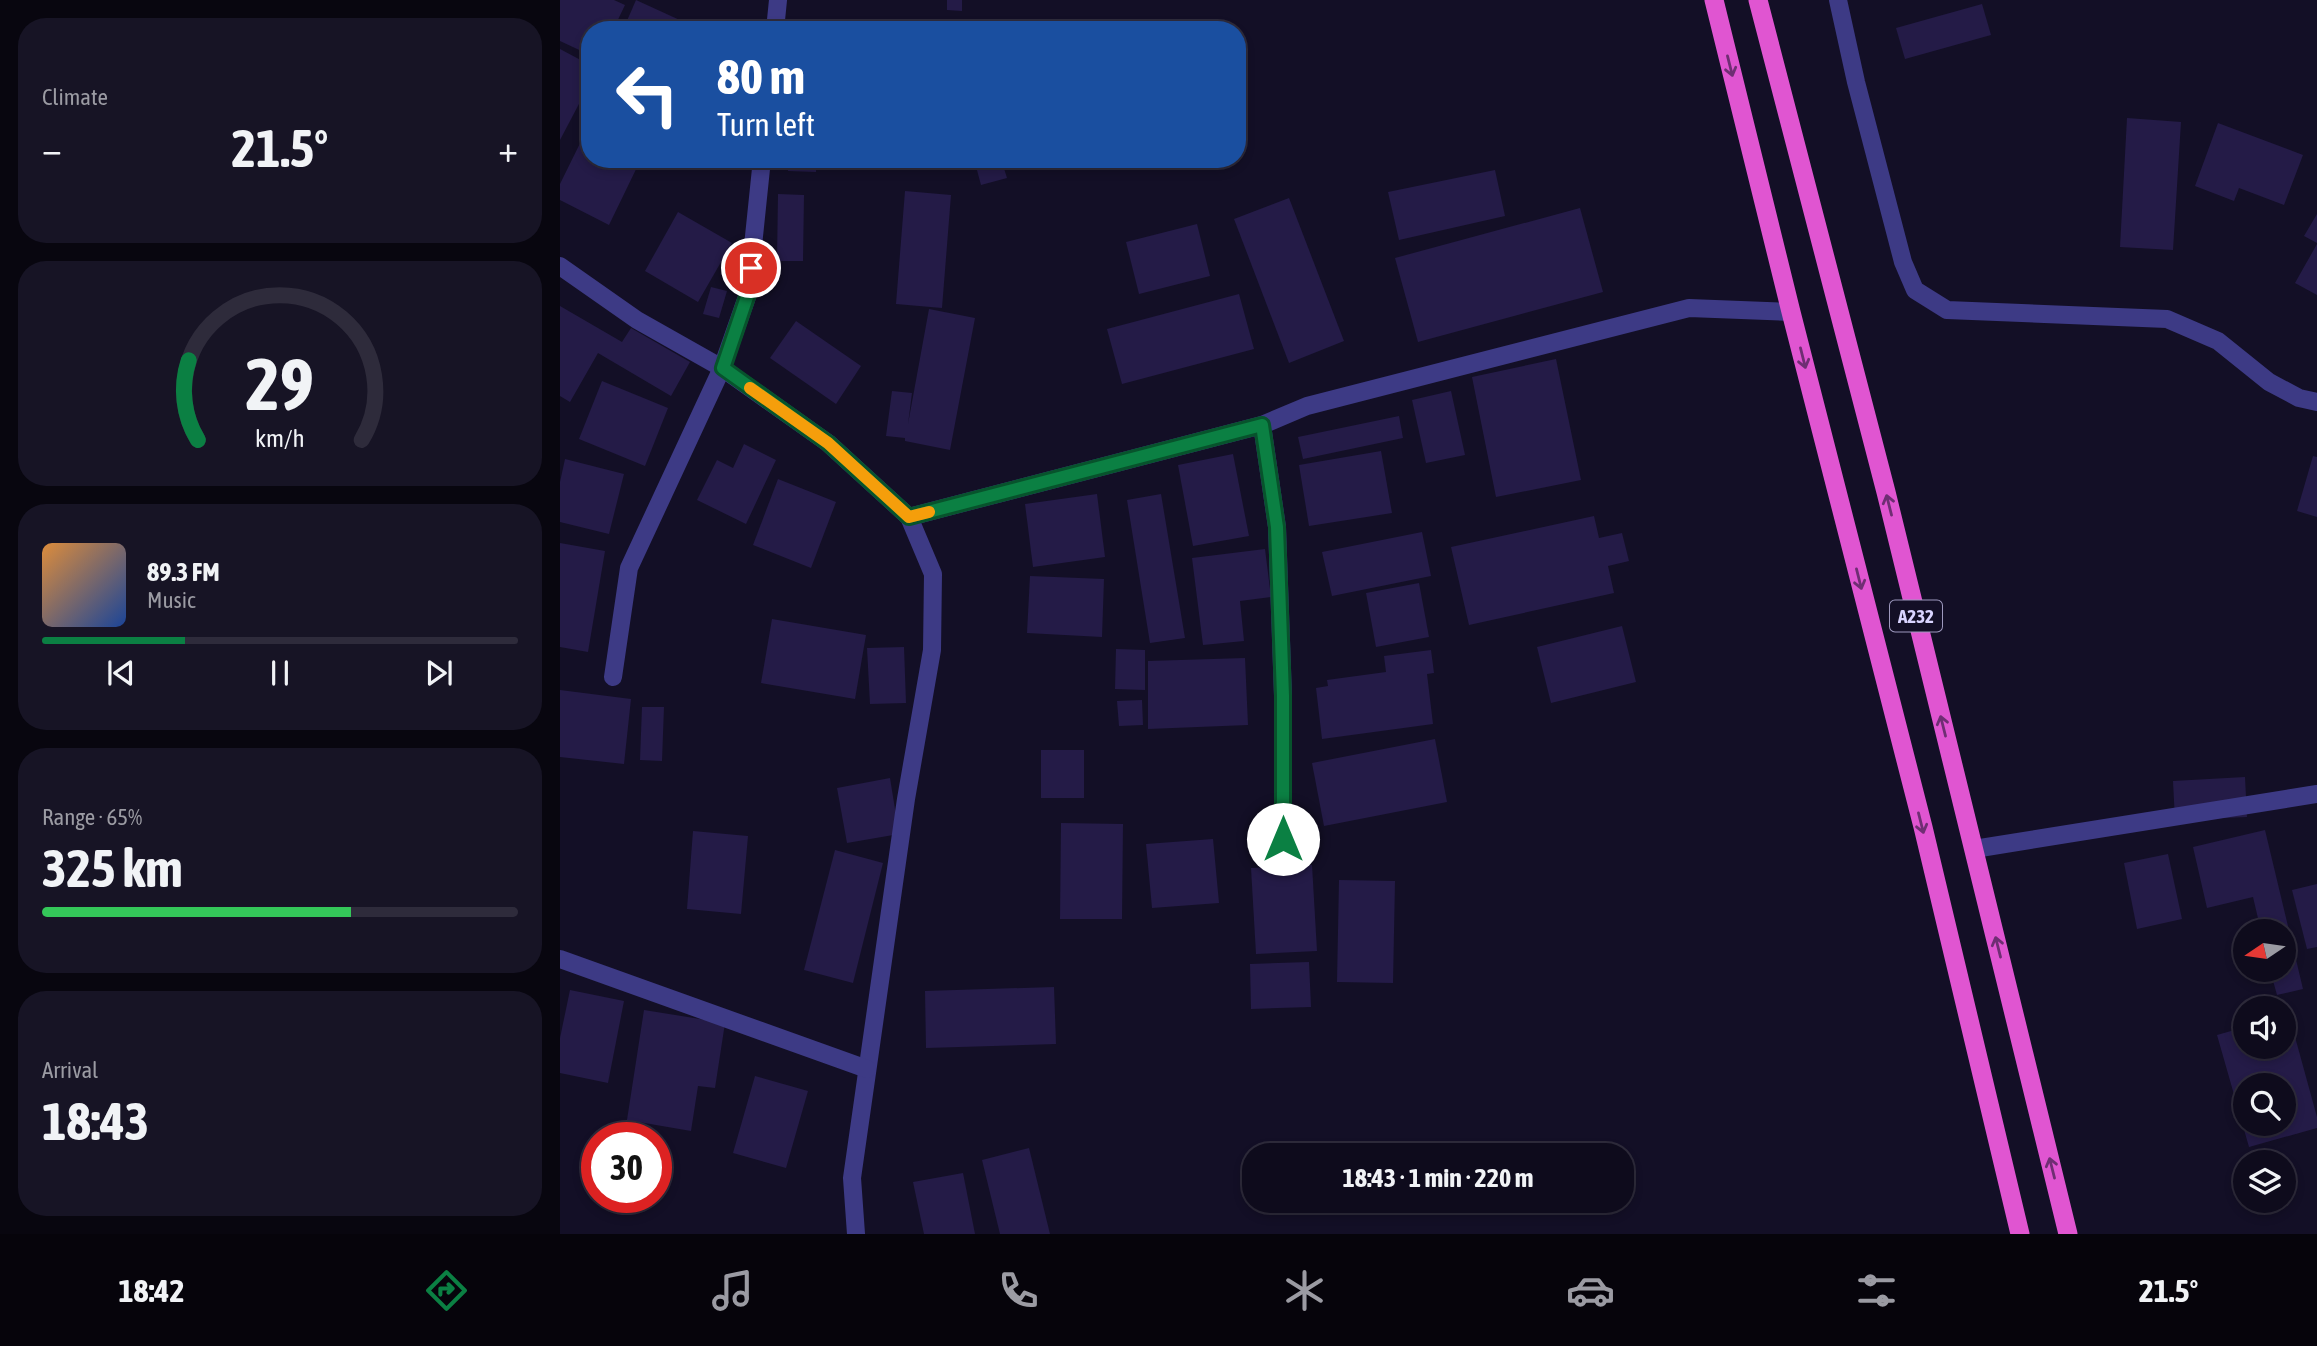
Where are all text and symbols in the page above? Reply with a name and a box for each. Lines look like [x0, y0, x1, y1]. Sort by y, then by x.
text: 80 m [717, 48, 805, 104]
icon: left [602, 49, 693, 140]
one-way arrow [1724, 54, 1737, 77]
text: Climate [42, 84, 108, 110]
text: Turn left [717, 106, 815, 143]
text: 21.5° [232, 118, 328, 178]
text: − [42, 127, 62, 170]
text: + [498, 127, 518, 170]
pin [721, 238, 781, 298]
icon: arrive [732, 249, 770, 287]
text: 29 [246, 342, 314, 425]
one-way arrow [1797, 347, 1810, 369]
text: km/h [255, 424, 305, 452]
one-way arrow [1882, 494, 1895, 517]
text: 89.3 FM [147, 557, 220, 587]
one-way arrow [1853, 567, 1866, 590]
text: Music [147, 587, 195, 613]
road number: A232 [1890, 600, 1942, 632]
icon: previous [102, 654, 140, 692]
icon: pause [261, 654, 299, 692]
icon: next [420, 654, 458, 692]
one-way arrow [1936, 715, 1949, 738]
position arrow [1246, 802, 1320, 876]
text: Range · 65% [42, 804, 142, 830]
one-way arrow [1915, 811, 1928, 834]
text: 325 km [42, 838, 183, 898]
north arrow [2233, 919, 2296, 982]
map controls [2233, 919, 2296, 1213]
one-way arrow [1991, 936, 2004, 959]
button: sound [2233, 996, 2296, 1059]
text: Arrival [42, 1057, 98, 1083]
button: search [2233, 1073, 2296, 1136]
text: 18:43 [42, 1091, 149, 1151]
speed limit sign: 30 [581, 1122, 672, 1213]
button: layers [2233, 1150, 2296, 1213]
one-way arrow [2045, 1157, 2058, 1180]
text: 18:43 · 1 min · 220 m [1343, 1163, 1533, 1193]
icon: directions [422, 1266, 471, 1315]
icon: music [708, 1266, 757, 1315]
icon: phone [994, 1266, 1043, 1315]
icon: climate [1280, 1266, 1329, 1315]
icon: car [1566, 1266, 1615, 1315]
icon: filters [1852, 1266, 1901, 1315]
text: 18:42 [119, 1272, 184, 1309]
text: 21.5° [2139, 1272, 2198, 1309]

